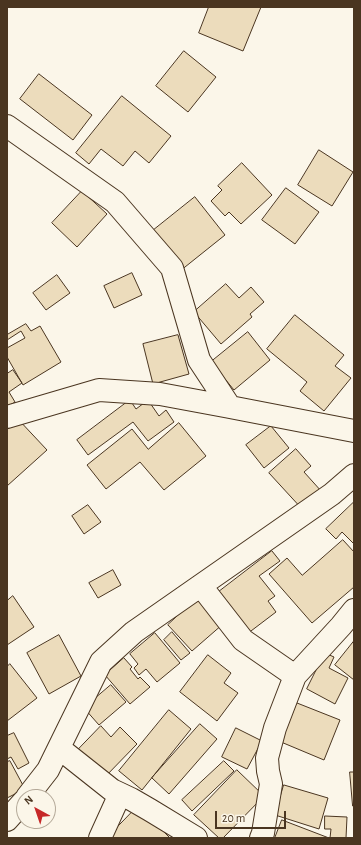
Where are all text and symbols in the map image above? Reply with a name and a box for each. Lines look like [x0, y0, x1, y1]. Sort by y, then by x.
north arrow [16, 789, 56, 829]
text: N [22, 794, 35, 807]
scale bar [217, 803, 288, 829]
text: 20 m [222, 812, 245, 824]

